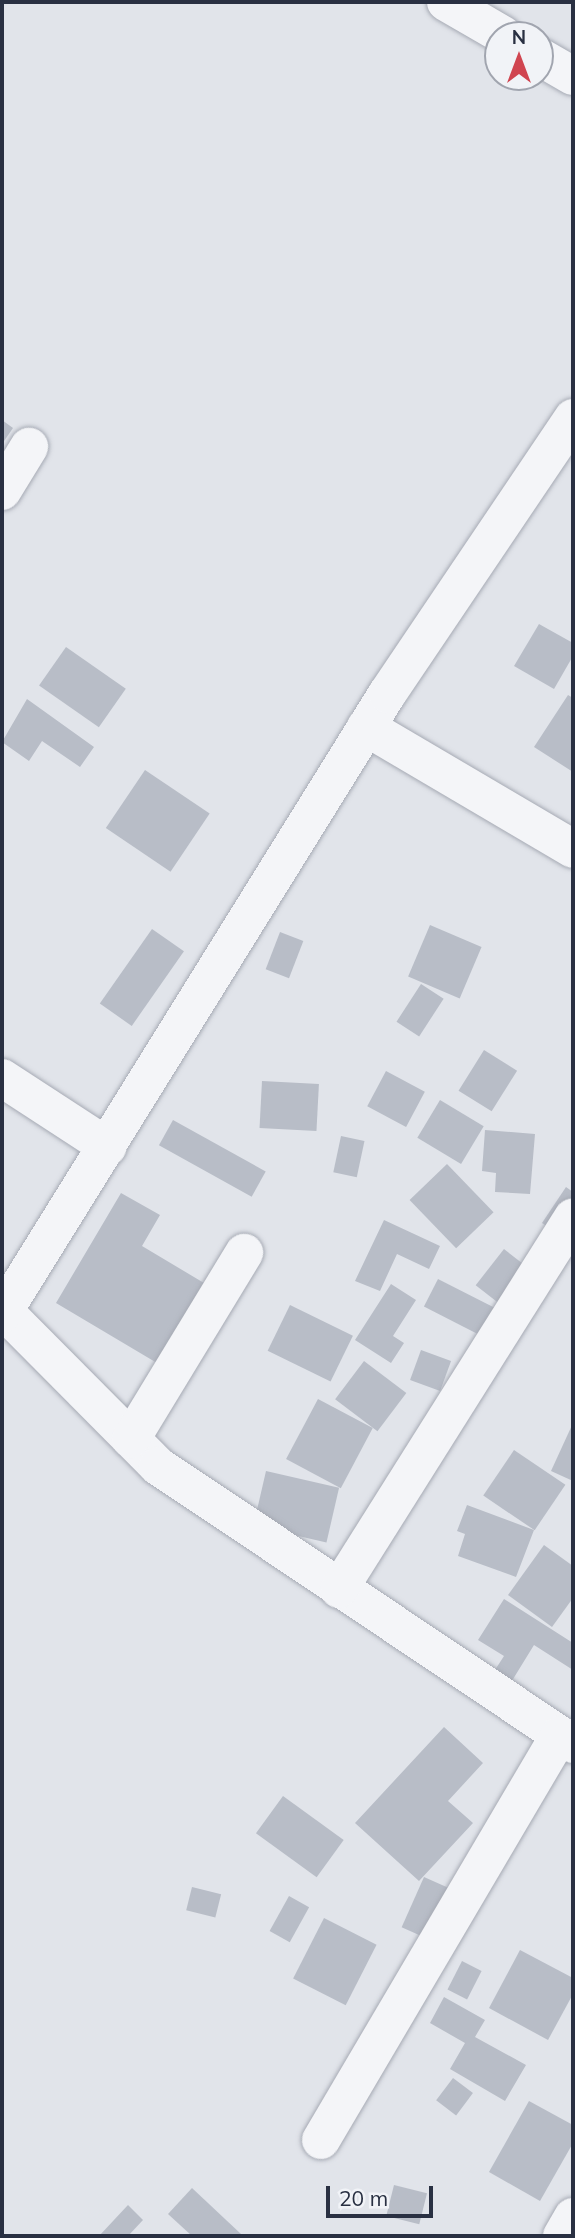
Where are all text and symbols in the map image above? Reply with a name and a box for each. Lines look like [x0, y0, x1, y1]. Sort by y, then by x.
north arrow [484, 21, 554, 91]
text: N [512, 25, 526, 49]
scale bar [330, 2172, 437, 2216]
text: 20 m [339, 2185, 388, 2211]

